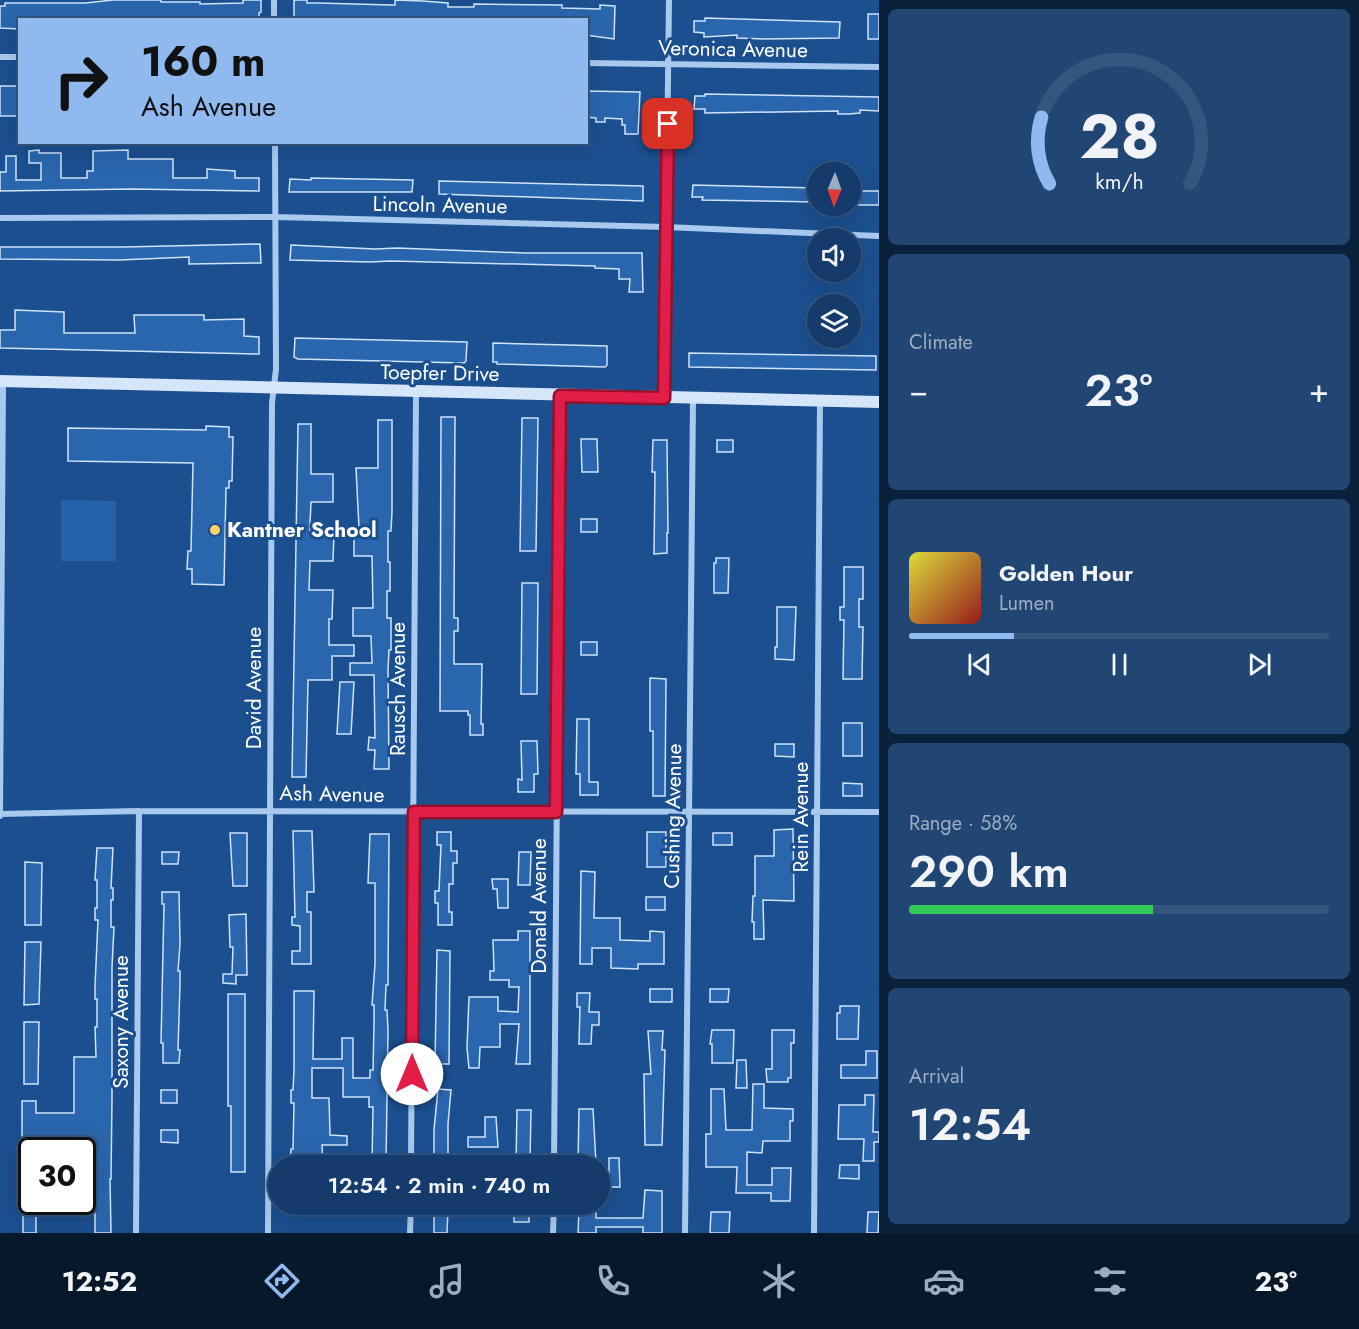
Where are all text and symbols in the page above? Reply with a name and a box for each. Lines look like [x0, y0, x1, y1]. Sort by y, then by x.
text: 160 m [141, 31, 265, 92]
street label: Veronica Avenue [658, 33, 808, 65]
icon: right [42, 42, 120, 120]
text: Ash Avenue [141, 87, 276, 126]
text: 28 [1079, 91, 1159, 181]
pin [642, 98, 693, 149]
icon: arrive [651, 107, 684, 140]
north arrow [807, 162, 861, 216]
map controls [807, 162, 861, 348]
text: km/h [1095, 166, 1143, 197]
street label: Lincoln Avenue [372, 189, 508, 221]
button: sound [807, 228, 861, 282]
button: layers [807, 294, 861, 348]
text: Climate [909, 328, 973, 357]
street label: Toepfer Drive [380, 357, 500, 389]
text: 23° [1084, 358, 1153, 423]
text: − [909, 367, 928, 414]
text: + [1309, 367, 1329, 414]
place label: Kantner School [227, 515, 377, 545]
marker: Kantner School [208, 523, 222, 537]
text: Golden Hour [999, 557, 1133, 589]
text: Lumen [999, 589, 1055, 618]
street label: Rausch Avenue [383, 622, 413, 756]
street label: David Avenue [239, 626, 269, 749]
icon: previous [963, 648, 996, 681]
icon: pause [1103, 648, 1136, 681]
icon: next [1243, 648, 1276, 681]
street label: Cushing Avenue [657, 743, 689, 889]
street label: Rein Avenue [786, 761, 816, 872]
street label: Ash Avenue [279, 778, 385, 810]
text: Range · 58% [909, 809, 1017, 838]
street label: Donald Avenue [524, 838, 554, 974]
text: 290 km [909, 839, 1069, 904]
street label: Saxony Avenue [106, 955, 136, 1089]
position arrow [380, 1042, 444, 1106]
text: Arrival [909, 1062, 964, 1091]
text: 12:54 [909, 1092, 1031, 1157]
speed limit sign: 30 [18, 1137, 96, 1215]
text: 12:54 · 2 min · 740 m [328, 1169, 550, 1201]
icon: directions [261, 1260, 303, 1302]
icon: music [426, 1260, 468, 1302]
icon: phone [592, 1260, 634, 1302]
icon: climate [758, 1260, 800, 1302]
icon: car [923, 1260, 965, 1302]
icon: filters [1089, 1260, 1131, 1302]
text: 12:52 [62, 1262, 137, 1301]
text: 23° [1255, 1262, 1297, 1301]

